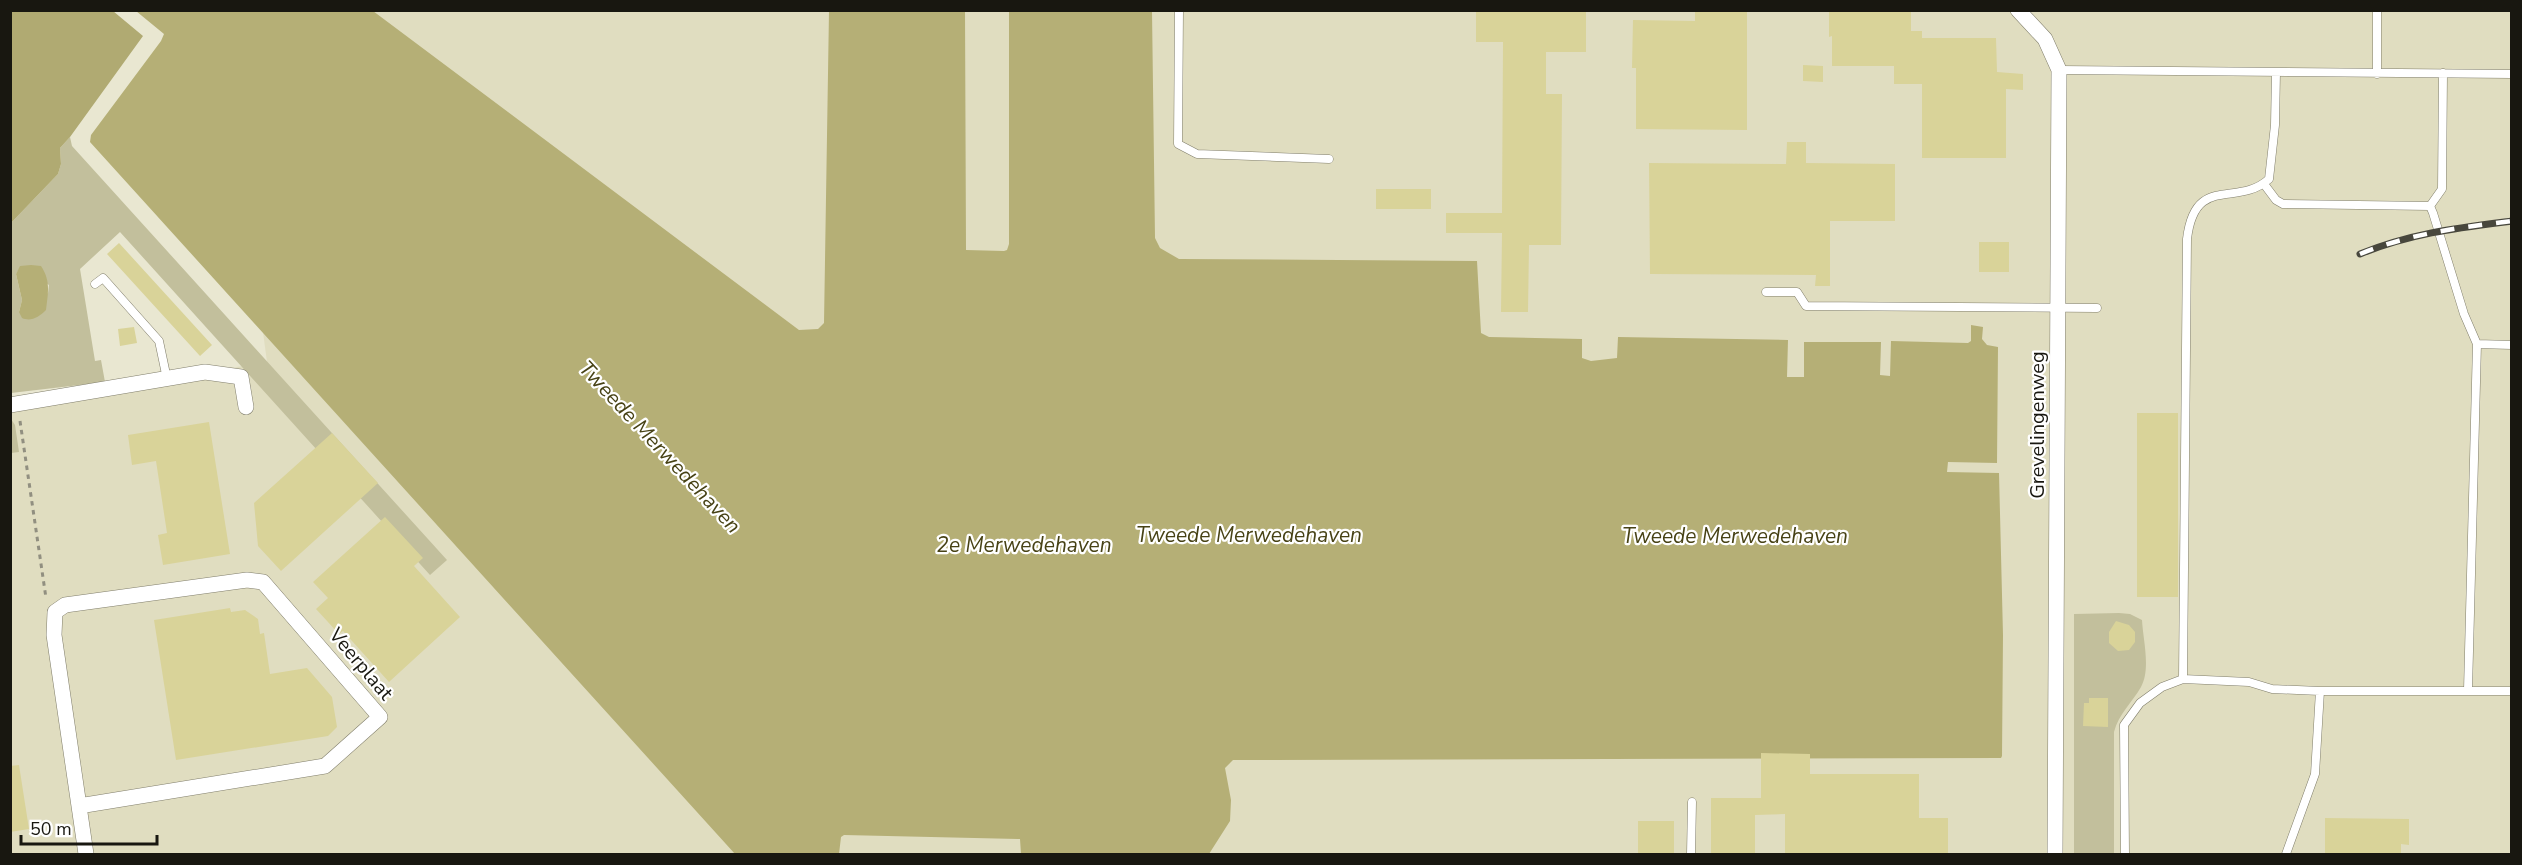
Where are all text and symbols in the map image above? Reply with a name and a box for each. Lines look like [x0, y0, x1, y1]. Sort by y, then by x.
street label: Grevelingenweg [2024, 351, 2051, 499]
water label: Tweede Merwedehaven [573, 355, 747, 539]
water label: Tweede Merwedehaven [1136, 521, 1362, 549]
water label: Tweede Merwedehaven [1622, 522, 1848, 550]
water label: 2e Merwedehaven [936, 531, 1112, 559]
street label: Veerplaat [322, 621, 400, 707]
scale bar [21, 808, 158, 846]
text: 50 m [30, 817, 72, 841]

